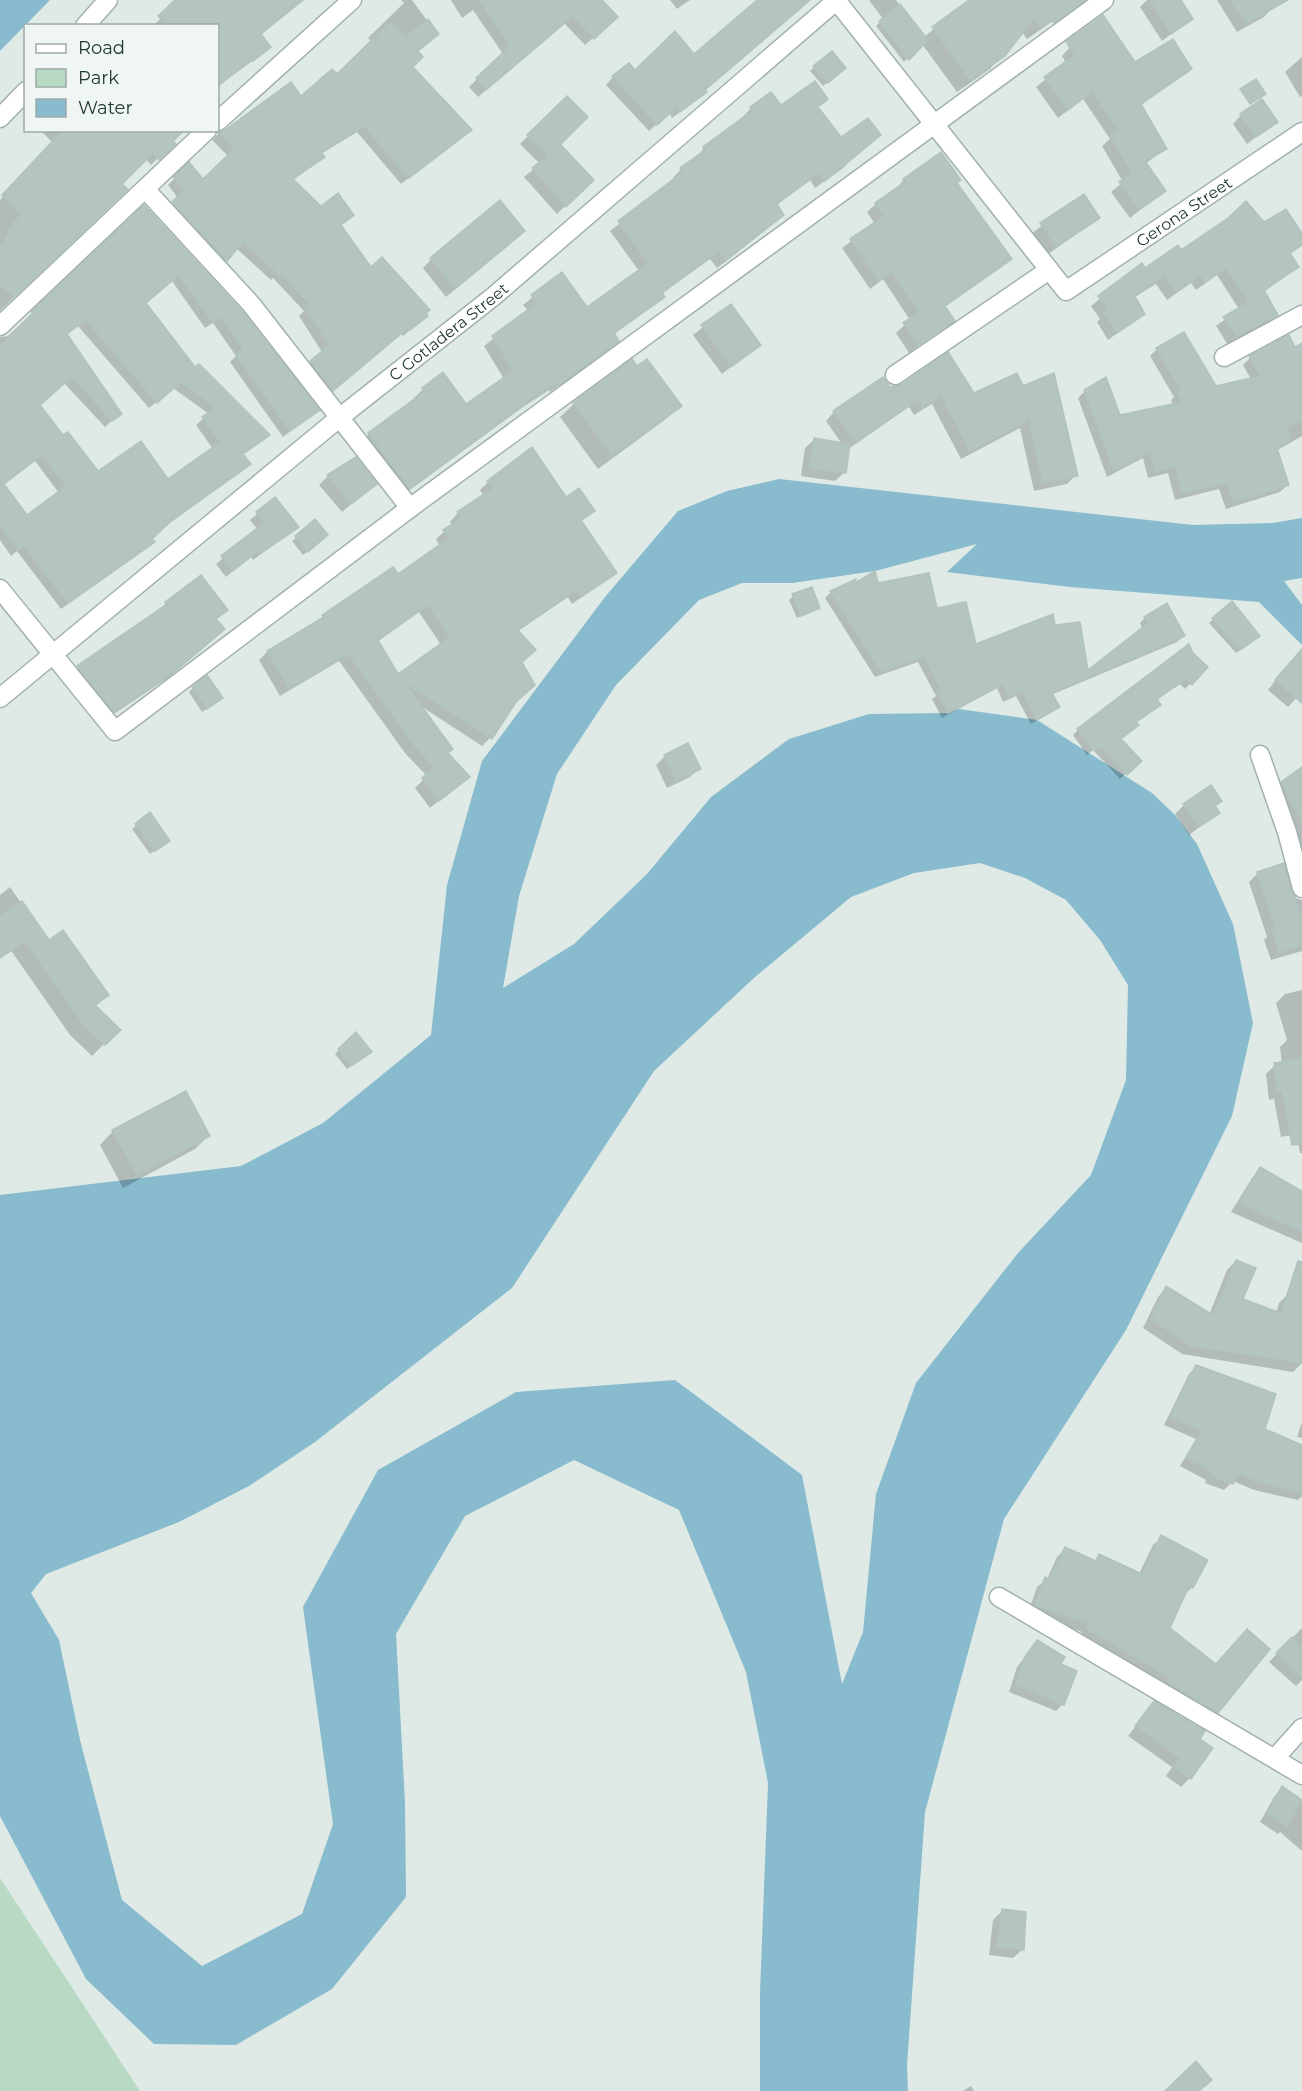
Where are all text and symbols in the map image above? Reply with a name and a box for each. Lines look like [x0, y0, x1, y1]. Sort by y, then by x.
legend [24, 24, 219, 132]
text: Road [78, 37, 125, 59]
text: Park [78, 67, 119, 89]
text: Water [78, 97, 133, 119]
street label: Gerona Street [1133, 173, 1236, 251]
street label: C Gotladera Street [385, 279, 513, 385]

